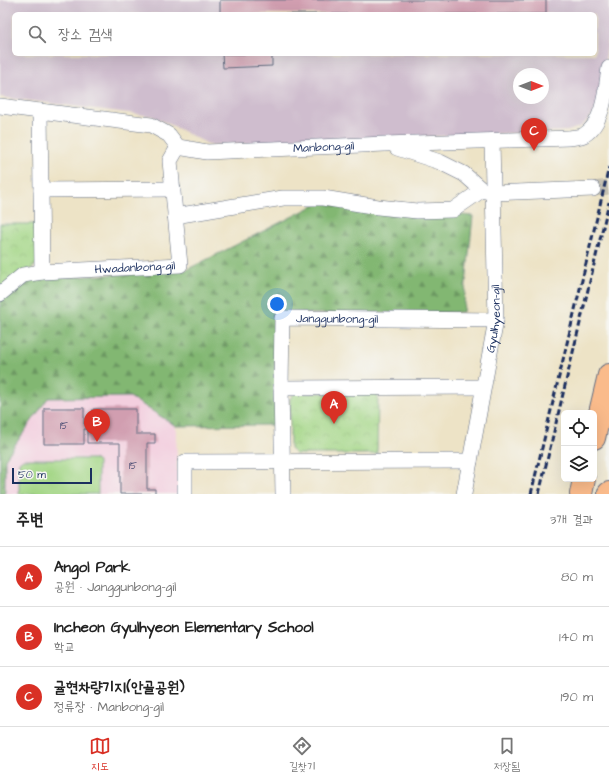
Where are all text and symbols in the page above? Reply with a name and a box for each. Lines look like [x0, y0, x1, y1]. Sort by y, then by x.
search box [12, 12, 597, 56]
icon: search [26, 23, 48, 45]
text: 장소 검색 [58, 24, 112, 45]
north arrow [513, 68, 549, 104]
pin: C [521, 118, 547, 151]
street label: Manbong-gil [293, 137, 355, 157]
street label: Hwadanbong-gil [94, 257, 176, 278]
street label: Gyulhyeon-gil [482, 284, 506, 354]
your location [267, 294, 287, 314]
street label: Janggunbong-gil [296, 310, 378, 328]
pin: A [321, 391, 347, 424]
pin: B [84, 409, 110, 442]
map controls [561, 410, 597, 482]
button: locate [561, 410, 597, 446]
house number: 15 [60, 419, 68, 433]
button: layers [561, 446, 597, 482]
house number: 15 [129, 459, 137, 473]
scale bar [12, 466, 92, 485]
text: 50 m [18, 467, 46, 482]
text: 주변 [16, 508, 43, 532]
text: 3개 결과 [550, 511, 593, 529]
text: Angol Park [54, 557, 130, 578]
text: A [25, 568, 33, 586]
text: 80 m [561, 568, 593, 586]
text: 공원 · Janggunbong-gil [54, 578, 176, 596]
text: Incheon Gyulhyeon Elementary School [54, 617, 314, 638]
text: B [24, 628, 34, 646]
text: 140 m [559, 628, 593, 646]
text: 학교 [54, 638, 75, 656]
text: 귤현차량기지(안골공원) [54, 677, 184, 698]
text: C [24, 688, 34, 706]
text: 190 m [560, 688, 593, 706]
text: 정류장 · Manbong-gil [54, 698, 164, 716]
tab: 지도 [89, 735, 111, 774]
tab: 길찾기 [289, 735, 315, 774]
tab: 저장됨 [493, 735, 520, 774]

